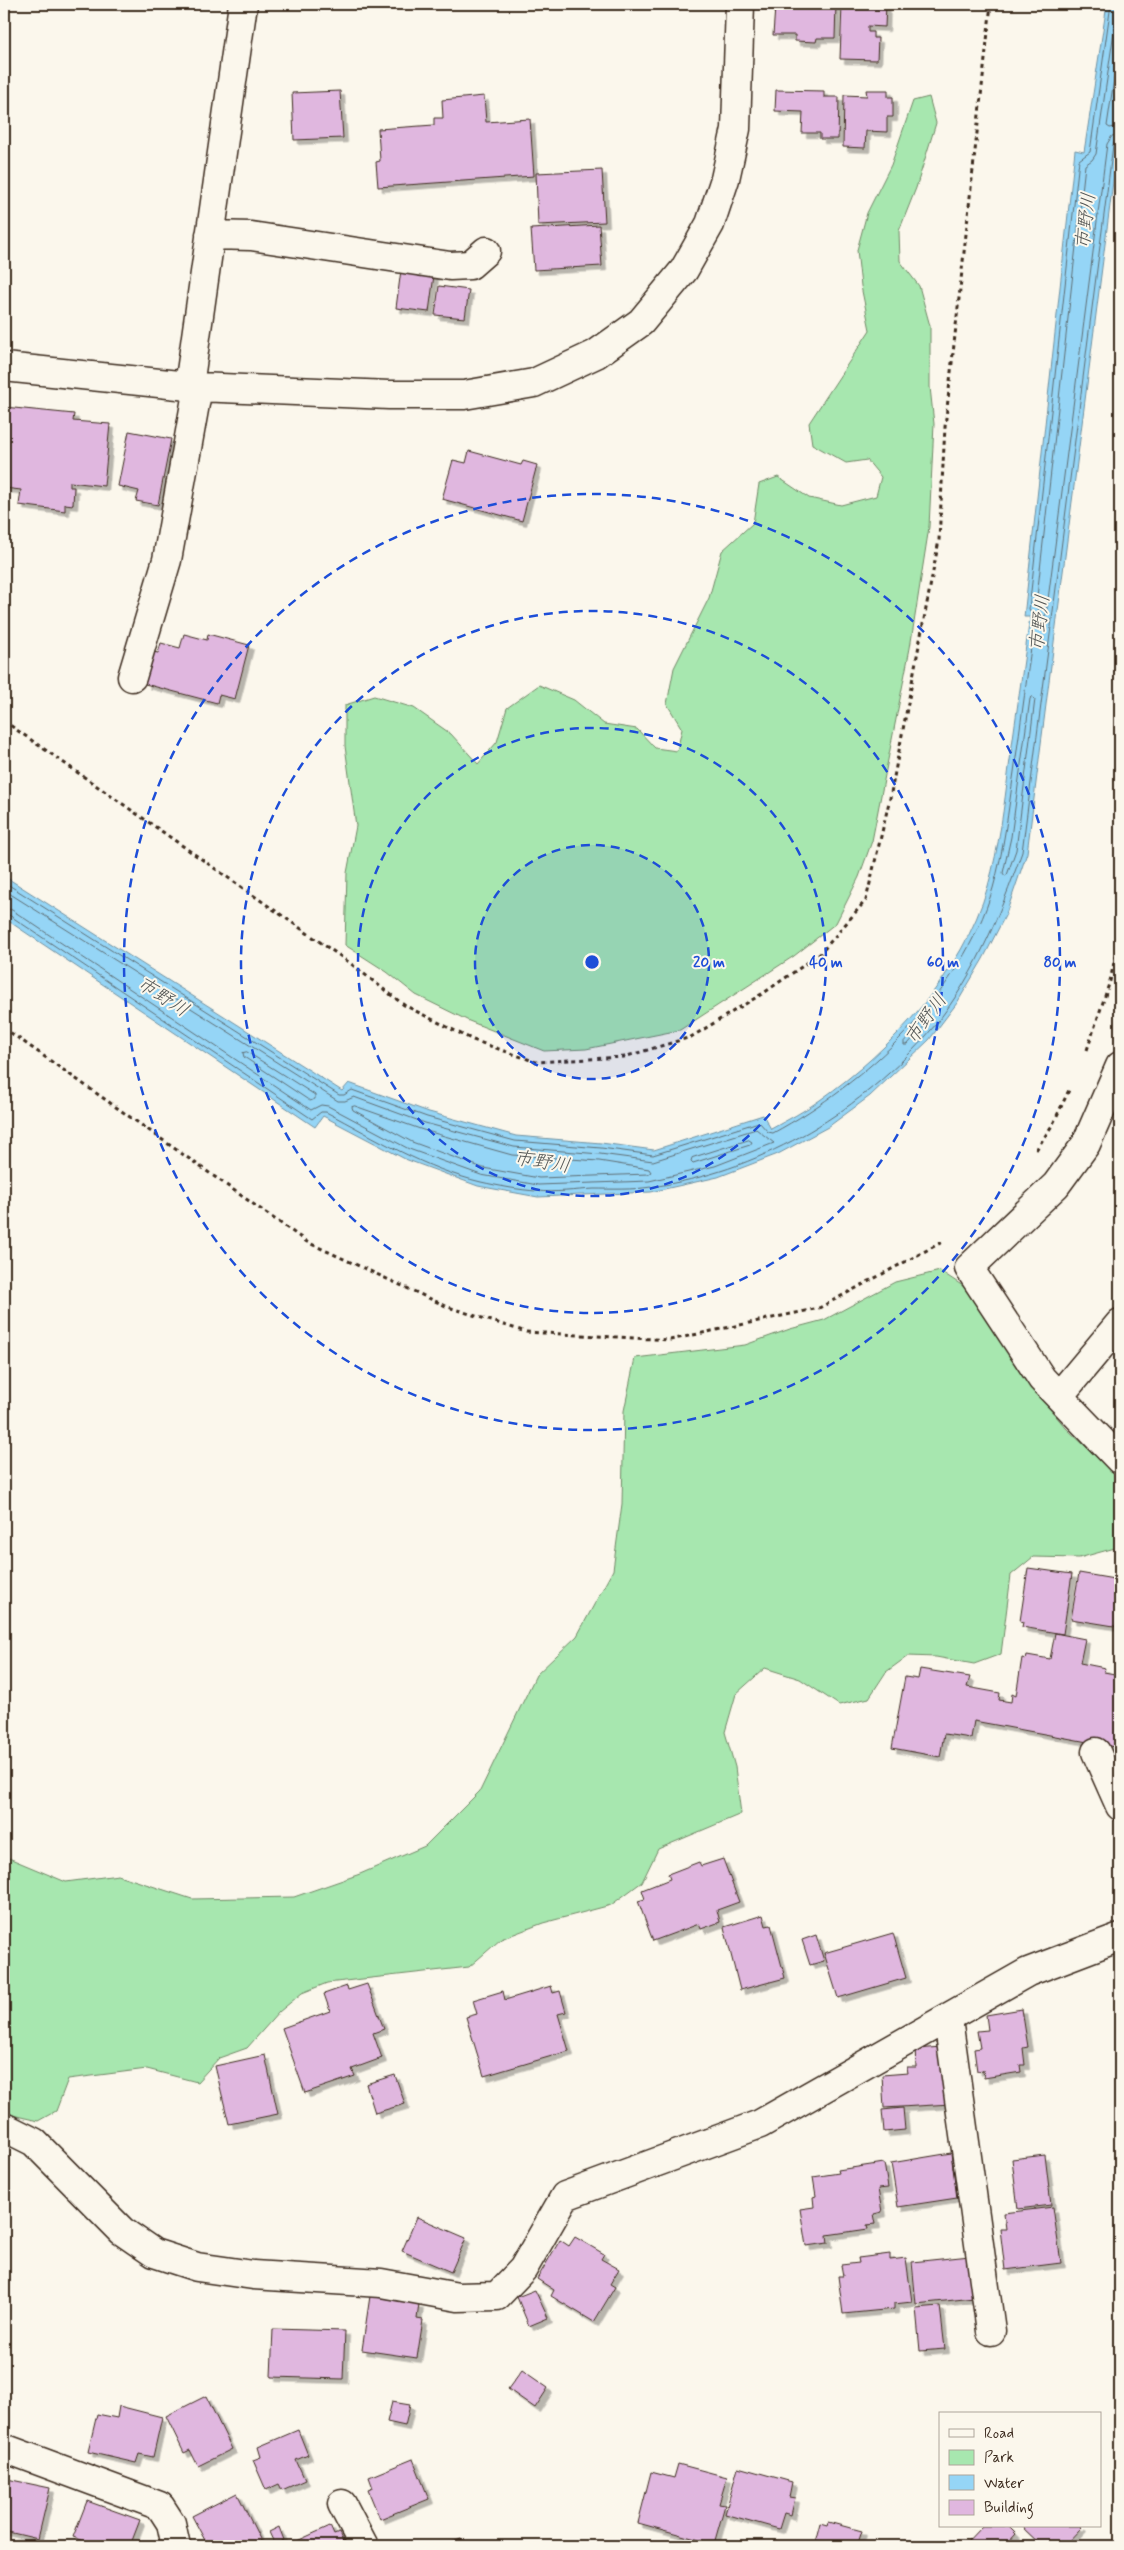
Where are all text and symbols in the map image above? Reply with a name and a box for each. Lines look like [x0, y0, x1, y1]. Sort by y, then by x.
water label: 市野川 [1070, 191, 1102, 251]
water label: 市野川 [1024, 593, 1056, 653]
centre of rings [583, 953, 601, 971]
text: 20 m [693, 953, 725, 973]
text: 40 m [809, 953, 843, 973]
text: 60 m [927, 953, 959, 973]
text: 80 m [1043, 953, 1077, 973]
water label: 市野川 [132, 971, 194, 1023]
water label: 市野川 [899, 989, 953, 1049]
water label: 市野川 [512, 1145, 572, 1179]
legend [939, 2412, 1102, 2528]
text: Road [984, 2424, 1014, 2444]
text: Park [984, 2448, 1014, 2468]
text: Water [984, 2474, 1024, 2494]
text: Building [984, 2498, 1034, 2519]

